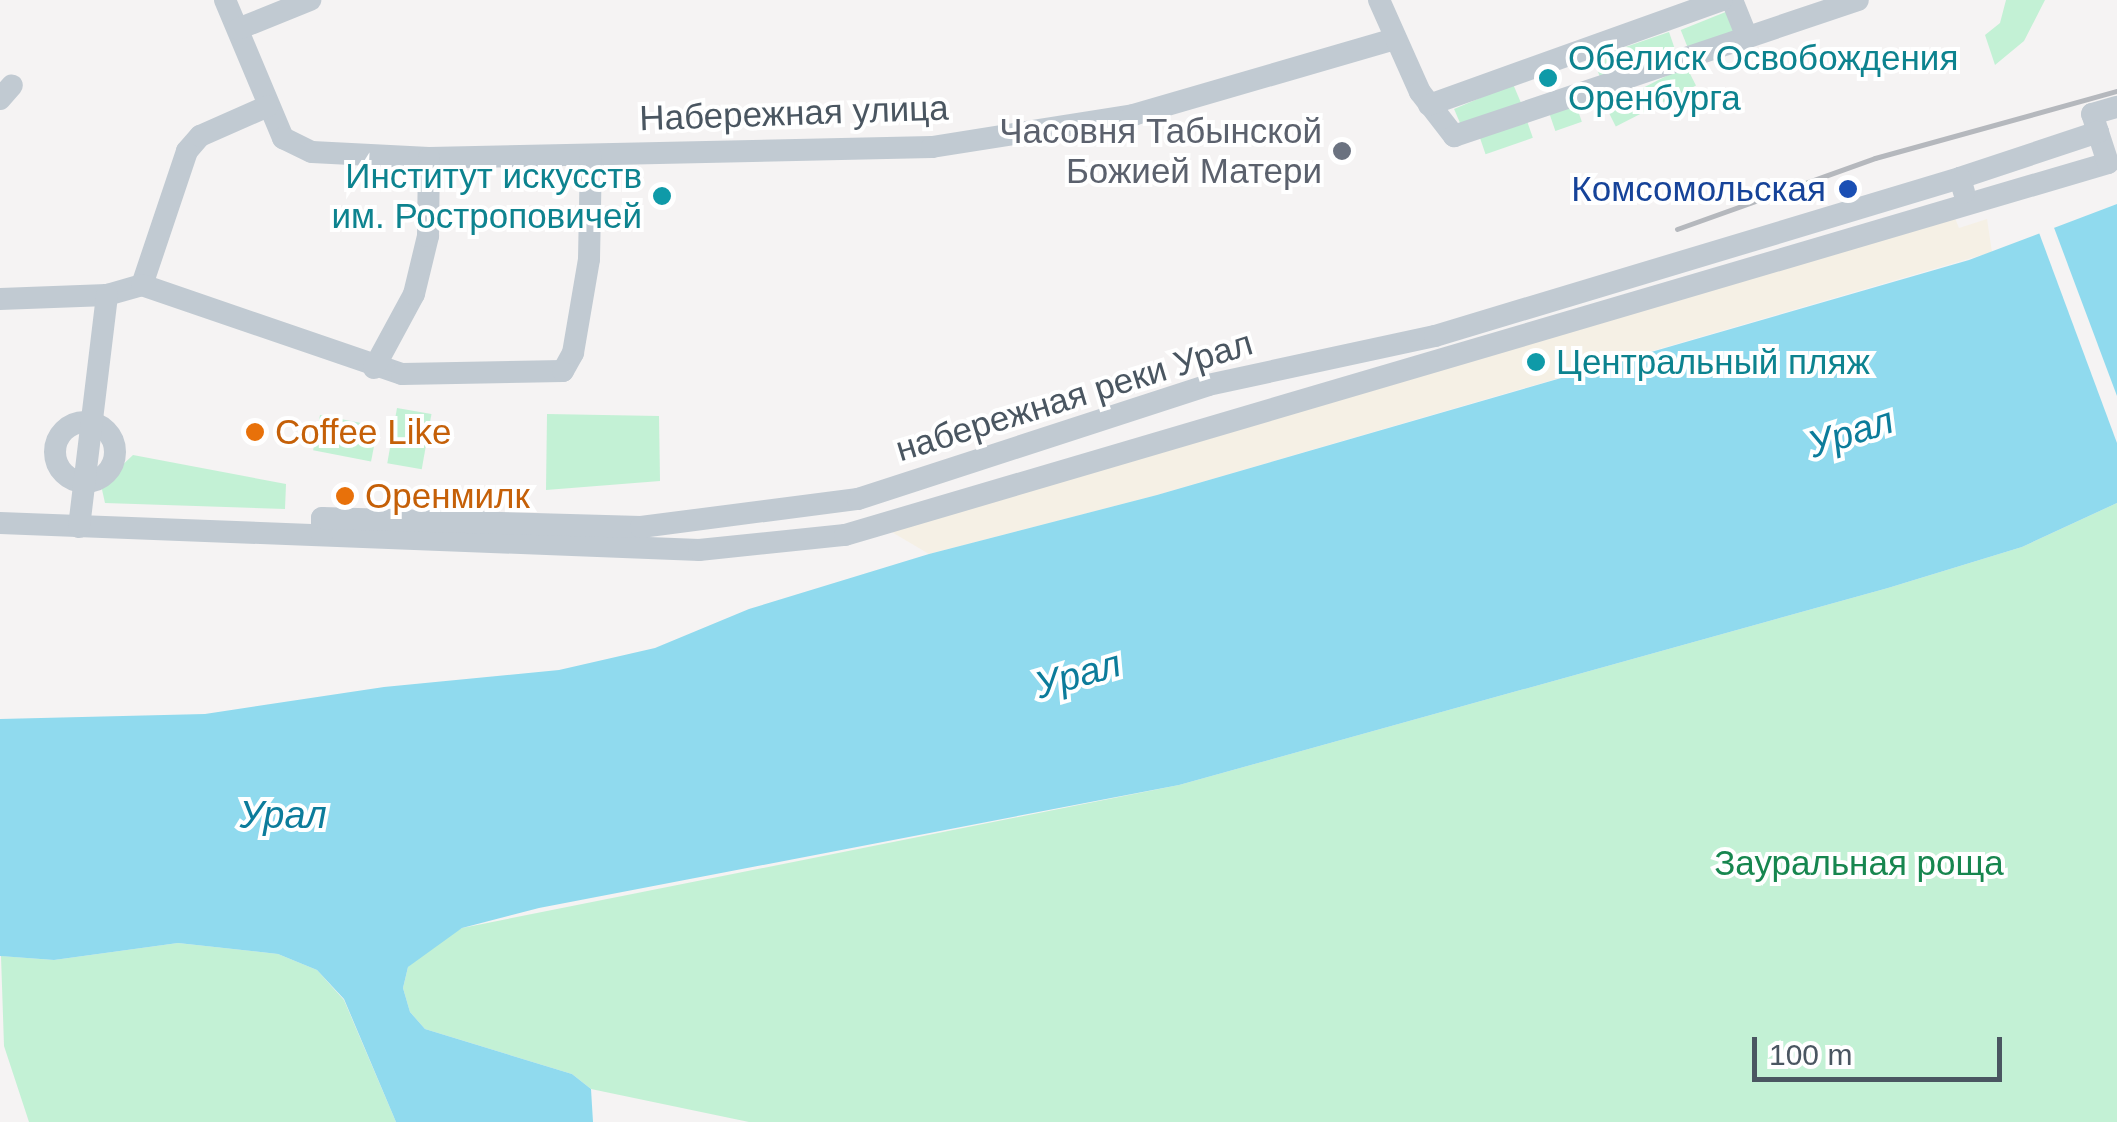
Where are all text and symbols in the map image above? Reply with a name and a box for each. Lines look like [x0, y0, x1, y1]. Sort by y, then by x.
place label: Обелиск Освобождения Оренбурга [1568, 37, 1958, 119]
marker: Обелиск Освобождения Оренбурга [1537, 67, 1559, 89]
street label: Набережная улица [639, 87, 949, 139]
place label: Часовня Табынской Божией Матери [999, 110, 1322, 192]
marker: Часовня Табынской Божией Матери [1331, 140, 1353, 162]
place label: Институт искусств им. Ростроповичей [331, 155, 642, 237]
place label: Комсомольская [1571, 168, 1826, 210]
marker: Комсомольская [1835, 176, 1861, 202]
marker: Институт искусств им. Ростроповичей [651, 185, 673, 207]
street label: набережная реки Урал [891, 322, 1257, 470]
place label: Центральный пляж [1556, 341, 1870, 383]
marker: Центральный пляж [1525, 351, 1547, 373]
water label: Урал [1803, 398, 1899, 468]
place label: Coffee Like [275, 411, 451, 453]
marker: Coffee Like [244, 421, 266, 443]
place label: Оренмилк [365, 475, 530, 517]
marker: Оренмилк [334, 485, 356, 507]
water label: Урал [1030, 641, 1126, 709]
water label: Урал [239, 793, 327, 839]
park label: Зауральная роща [1714, 842, 2004, 884]
scale bar [1757, 1017, 2007, 1079]
text: 100 m [1769, 1038, 1852, 1071]

